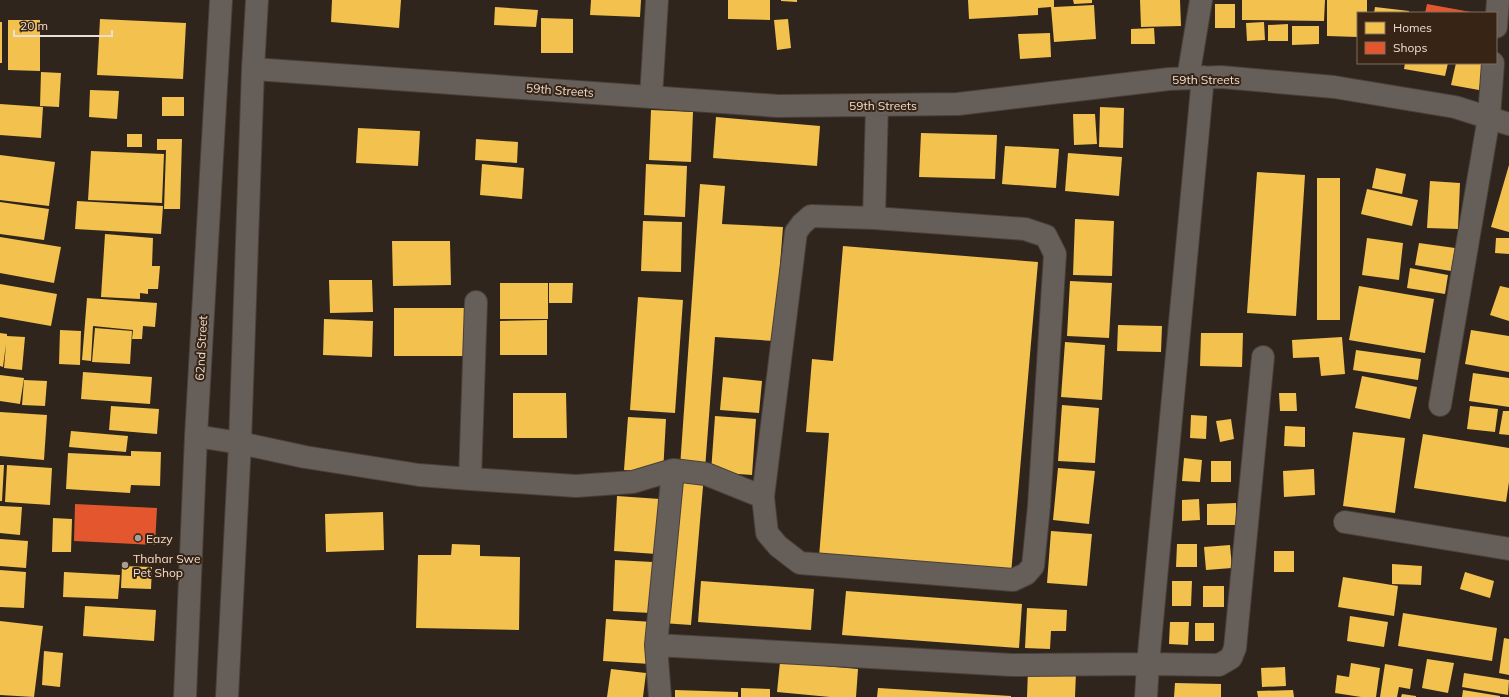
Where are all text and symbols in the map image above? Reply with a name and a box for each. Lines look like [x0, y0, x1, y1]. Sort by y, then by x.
scale bar [14, 12, 112, 38]
legend [1357, 12, 1497, 64]
text: 20 m [20, 18, 48, 33]
text: Homes [1393, 20, 1432, 35]
text: Shops [1393, 40, 1428, 55]
street label: 59th Streets [1172, 72, 1240, 87]
street label: 59th Streets [526, 80, 594, 100]
street label: 59th Streets [849, 98, 917, 113]
street label: 62nd Street [192, 315, 210, 381]
place label: Eazy [146, 531, 173, 546]
marker: Eazy [133, 533, 143, 543]
place label: Thahar Swe Pet Shop [133, 551, 200, 580]
marker: Thahar Swe Pet Shop [120, 560, 130, 570]

